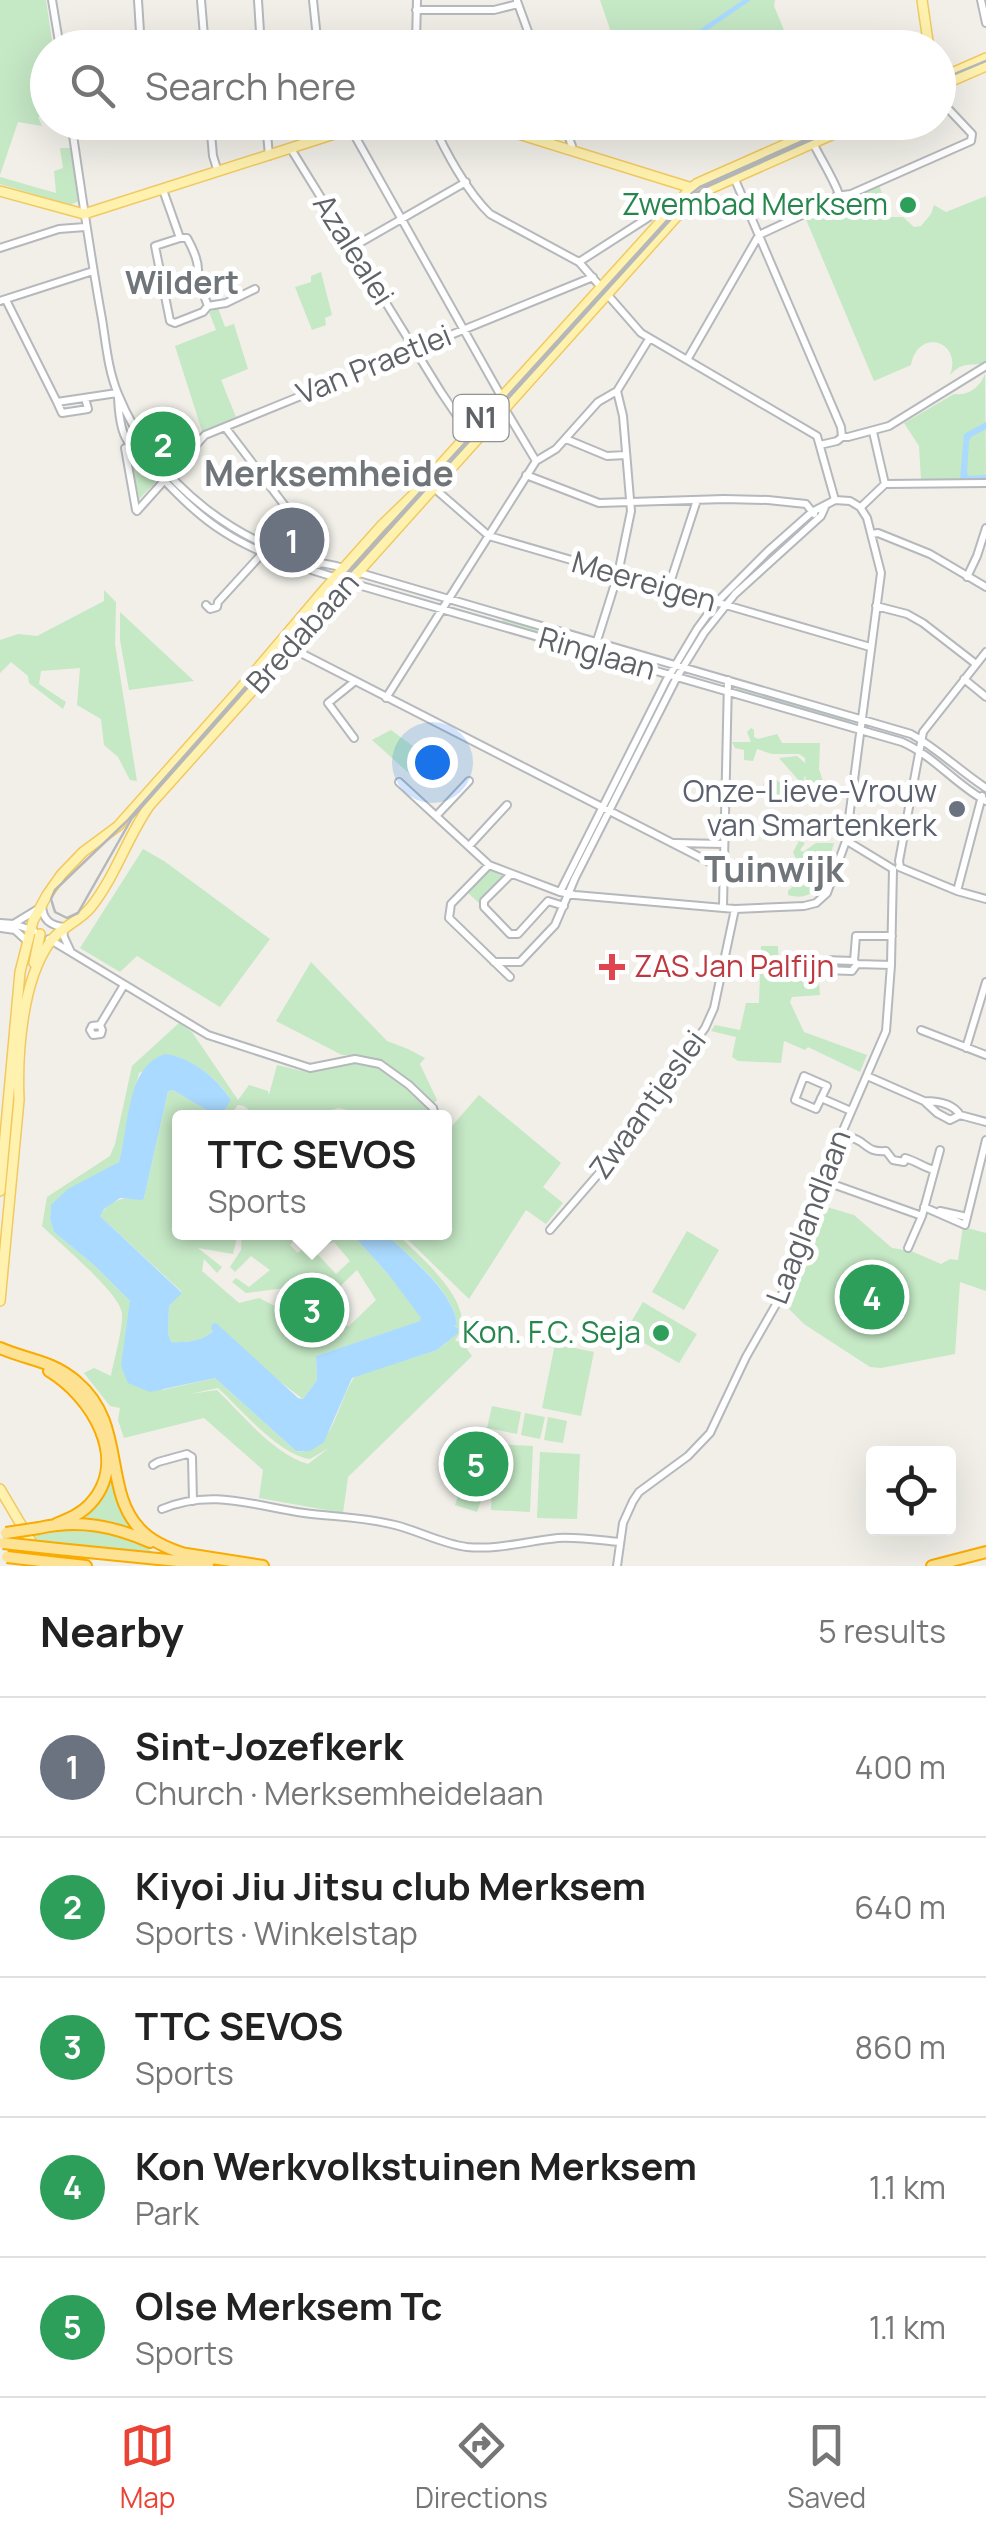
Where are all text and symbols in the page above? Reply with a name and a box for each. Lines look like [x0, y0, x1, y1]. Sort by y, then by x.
search box [30, 30, 956, 140]
icon: search [65, 58, 120, 113]
text: Search here [145, 59, 356, 111]
place label: Zwembad Merksem [622, 183, 888, 224]
street label: Azalealei [304, 186, 404, 312]
marker: Zwembad Merksem [897, 194, 919, 216]
district label: Wildert [125, 260, 239, 304]
street label: Van Praetlei [290, 314, 457, 413]
road number: N1 [454, 395, 508, 441]
pin: 2 [130, 406, 196, 482]
district label: Merksemheide [204, 449, 454, 497]
pin: 1 [260, 502, 324, 578]
street label: Meereigen [568, 540, 721, 621]
street label: Bredabaan [237, 563, 367, 701]
street label: Ringlaan [534, 616, 661, 689]
your location [407, 737, 458, 788]
place label: Onze-Lieve-Vrouw van Smartenkerk [683, 770, 938, 845]
marker: Onze-Lieve-Vrouw van Smartenkerk [946, 798, 968, 820]
district label: Tuinwijk [704, 845, 845, 893]
place label: ZAS Jan Palfijn [634, 945, 834, 986]
marker: ZAS Jan Palfijn [599, 954, 625, 980]
street label: Zwaantjeslei [579, 1022, 715, 1187]
popup [172, 1110, 452, 1240]
street label: Laaglandlaan [756, 1123, 860, 1310]
text: TTC SEVOS [208, 1127, 416, 1179]
text: Sports [208, 1179, 307, 1223]
pin: 4 [840, 1260, 904, 1334]
pin: 3 [280, 1272, 344, 1348]
place label: Kon. F.C. Seja [462, 1311, 641, 1352]
marker: Kon. F.C. Seja [650, 1322, 672, 1344]
pin: 5 [444, 1426, 508, 1502]
map controls [866, 1446, 956, 1536]
button: locate [866, 1446, 956, 1536]
text: Nearby [40, 1602, 184, 1660]
text: 5 results [818, 1609, 946, 1653]
text: Sint-Jozefkerk [135, 1719, 403, 1771]
text: 1 [65, 1745, 80, 1789]
text: 400 m [855, 1745, 946, 1789]
text: Church · Merksemheidelaan [135, 1771, 544, 1815]
text: Kiyoi Jiu Jitsu club Merksem [135, 1859, 646, 1911]
text: 2 [63, 1885, 82, 1929]
text: 640 m [854, 1885, 946, 1929]
text: Sports · Winkelstap [135, 1911, 418, 1955]
text: TTC SEVOS [135, 1999, 343, 2051]
text: 3 [63, 2025, 82, 2069]
text: 860 m [855, 2025, 946, 2069]
text: Sports [135, 2051, 234, 2095]
text: Kon Werkvolkstuinen Merksem [135, 2139, 697, 2191]
text: 4 [63, 2165, 82, 2209]
text: 1.1 km [869, 2165, 946, 2209]
text: Park [135, 2191, 199, 2235]
text: Olse Merksem Tc [135, 2279, 442, 2331]
text: 5 [63, 2305, 82, 2349]
text: 1.1 km [869, 2305, 946, 2349]
text: Sports [135, 2331, 234, 2375]
tab: Map [120, 2418, 175, 2516]
tab: Directions [415, 2418, 548, 2516]
tab: Saved [787, 2418, 866, 2516]

